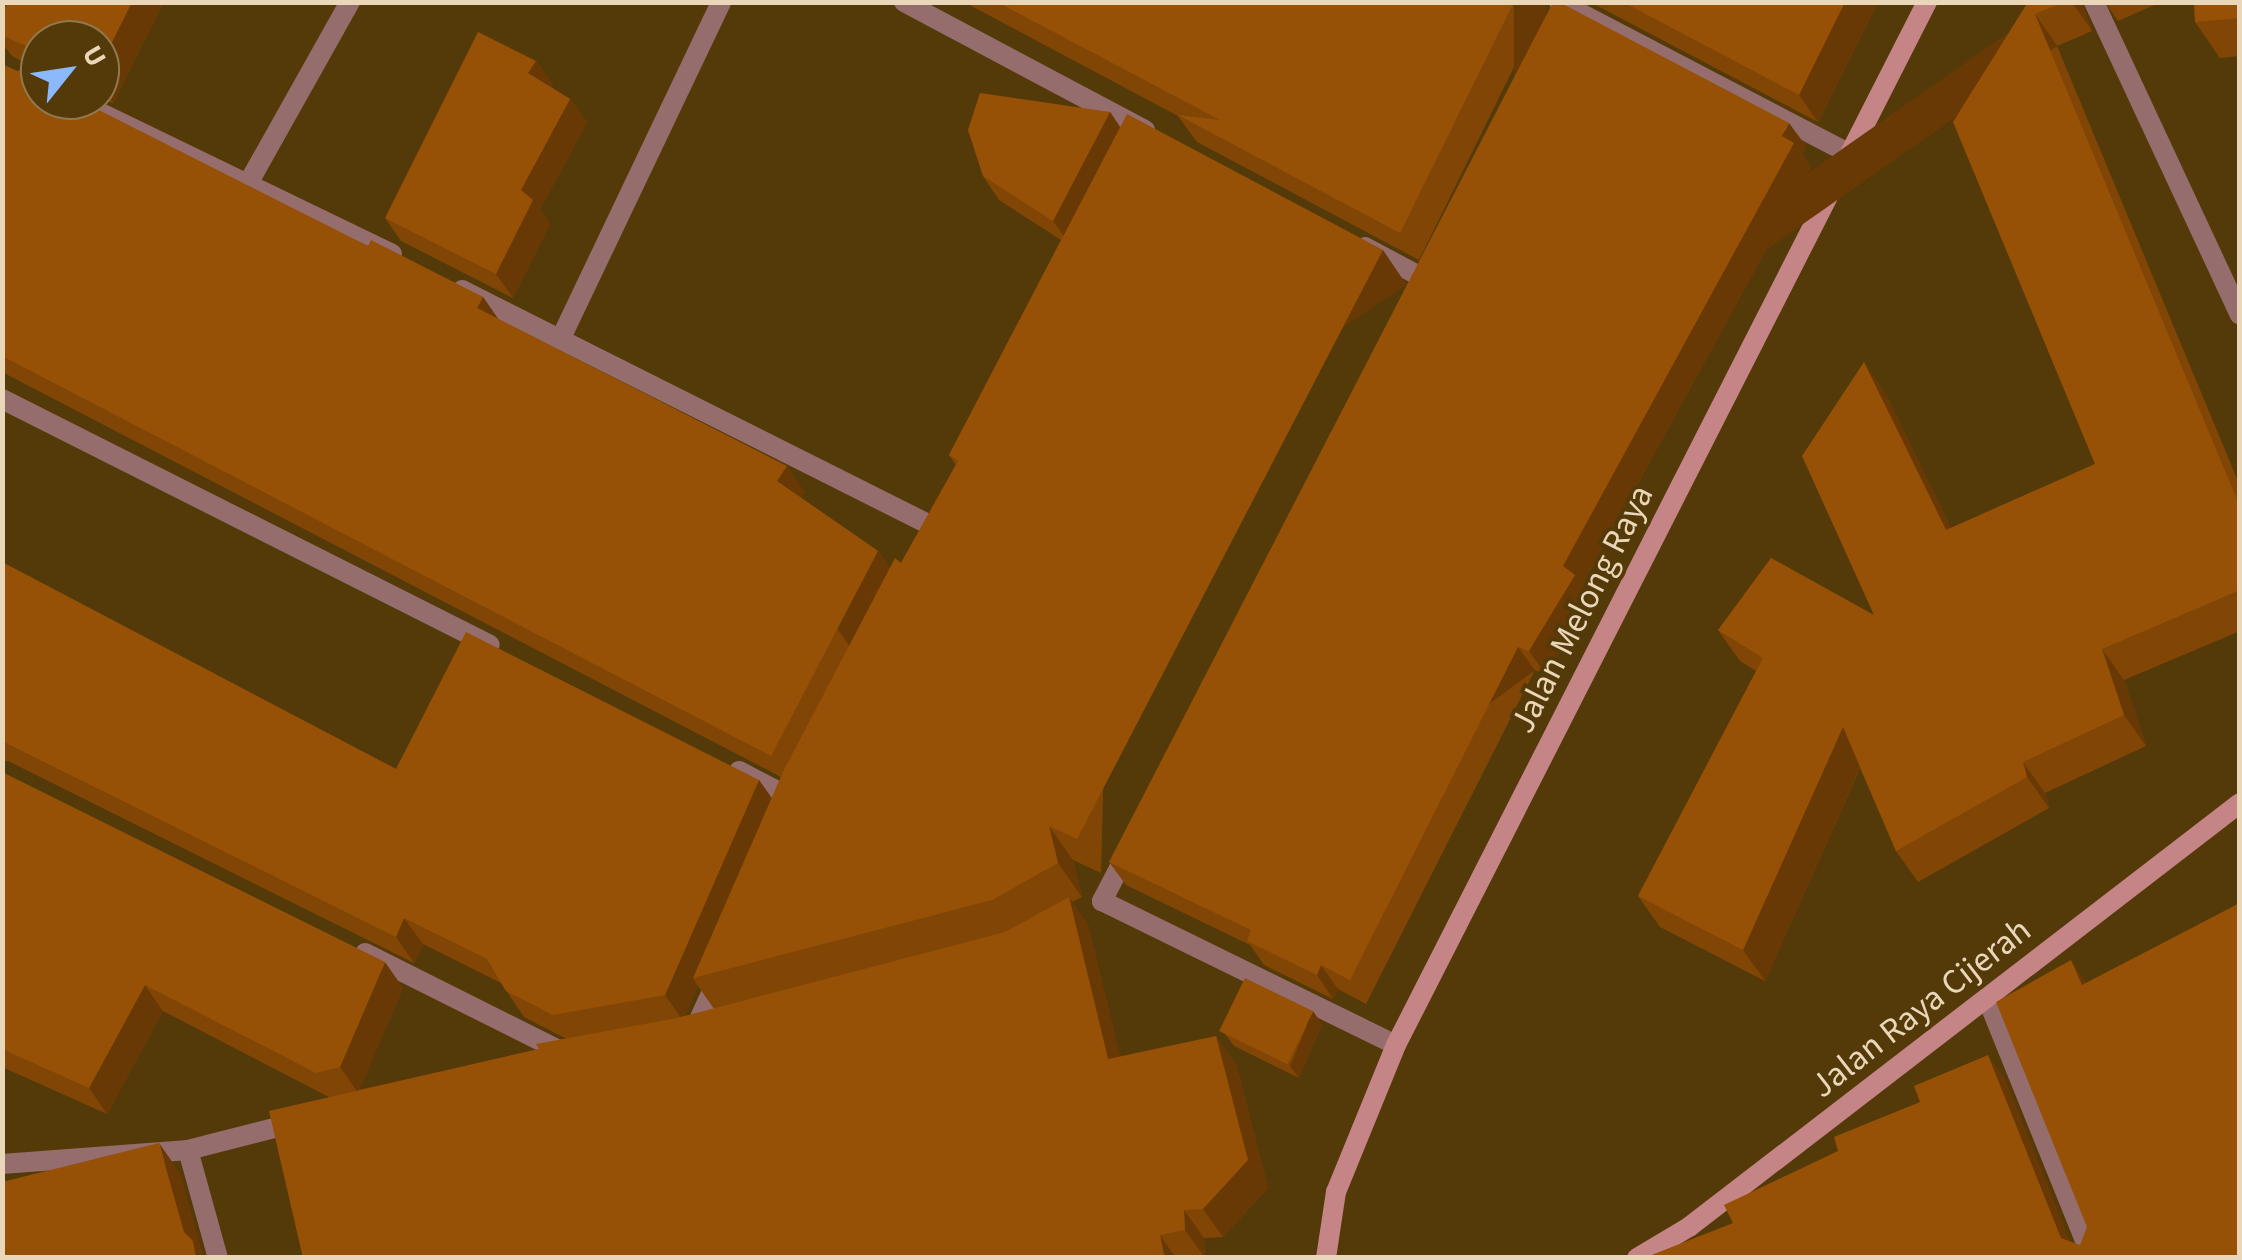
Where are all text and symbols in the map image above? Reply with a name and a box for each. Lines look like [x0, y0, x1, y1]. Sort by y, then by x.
north arrow [20, 20, 120, 120]
text: U [72, 38, 116, 74]
street label: Jalan Melong Raya [1501, 478, 1663, 740]
street label: Jalan Raya Cijerah [1803, 909, 2039, 1107]

